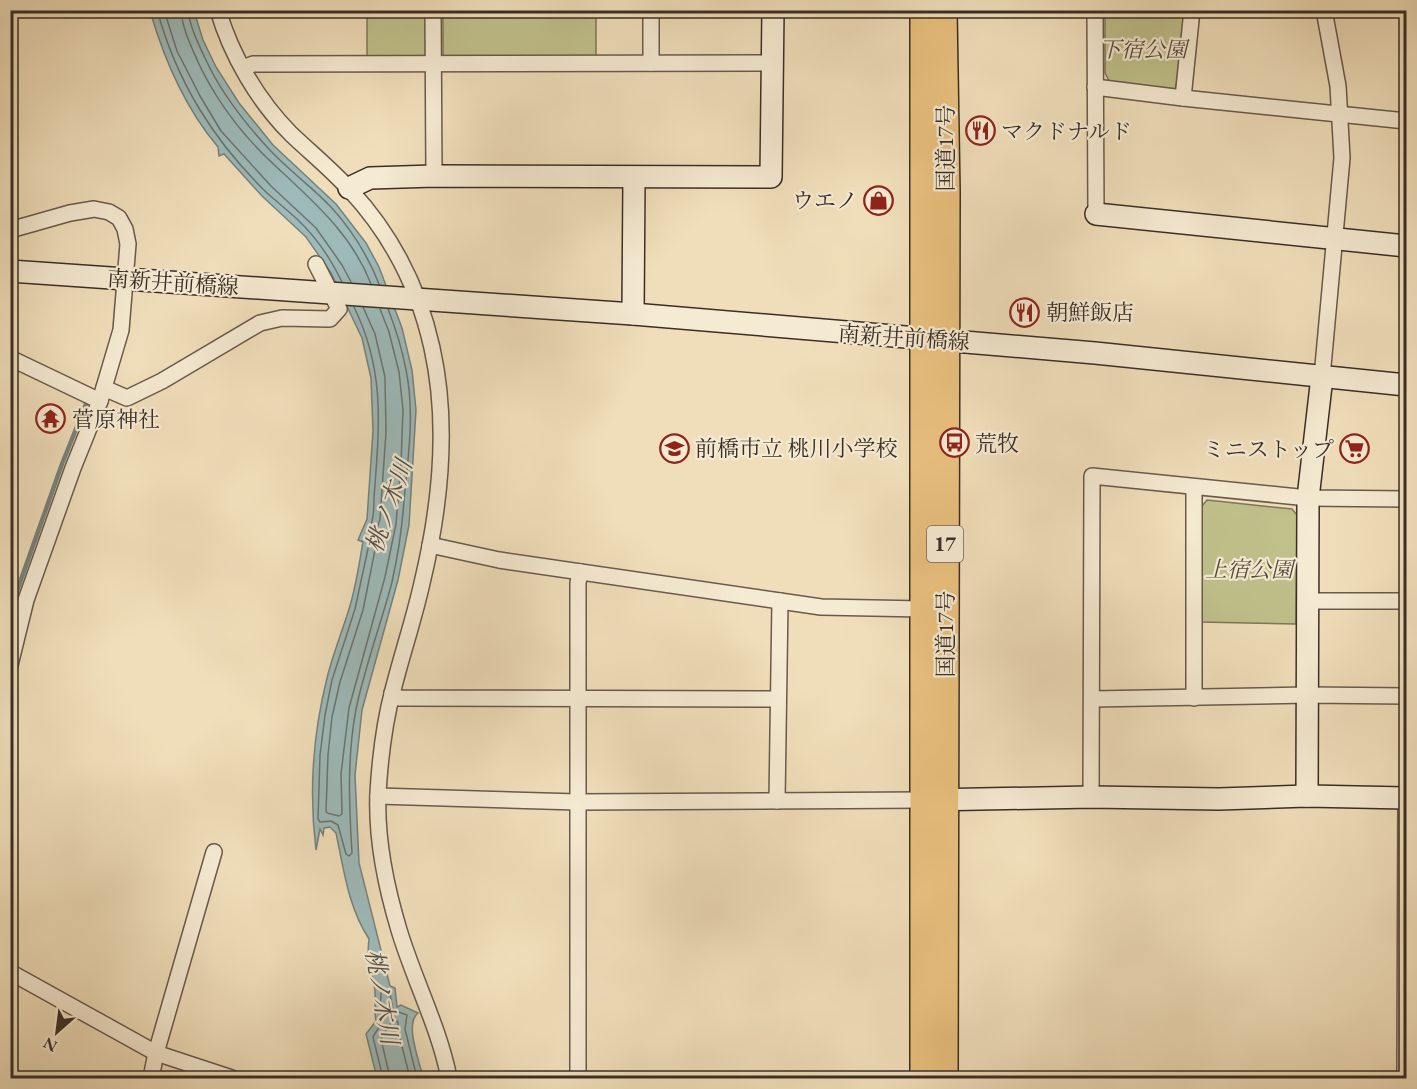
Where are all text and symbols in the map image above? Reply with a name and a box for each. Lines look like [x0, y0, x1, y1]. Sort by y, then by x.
park label: 下宿公園 [1099, 35, 1190, 64]
street label: 国道17号 [931, 104, 960, 192]
restaurant icon: マクドナルド [964, 115, 996, 147]
place label: マクドナルド [1001, 117, 1132, 146]
shop icon: ウエノ [863, 184, 895, 216]
place label: ウエノ [792, 186, 858, 215]
street label: 南新井前橋線 [106, 263, 240, 302]
restaurant icon: 朝鮮飯店 [1009, 296, 1041, 328]
place label: 朝鮮飯店 [1046, 298, 1134, 327]
street label: 南新井前橋線 [837, 318, 971, 357]
temple icon: 菅原神社 [35, 403, 67, 435]
place label: 菅原神社 [72, 405, 160, 434]
bus stop icon: 荒牧 [938, 427, 970, 459]
place label: 荒牧 [975, 429, 1019, 458]
school or university icon: 前橋市立 桃川小学校 [658, 432, 690, 464]
supermarket icon: ミニストップ [1339, 433, 1371, 465]
place label: 前橋市立 桃川小学校 [695, 434, 897, 463]
place label: ミニストップ [1203, 435, 1334, 464]
water label: 桃ノ木川 [358, 453, 420, 556]
road number: 17 [927, 526, 963, 562]
park label: 上宿公園 [1205, 555, 1296, 584]
street label: 国道17号 [931, 590, 960, 678]
water label: 桃ノ木川 [359, 947, 407, 1050]
north arrow [27, 1002, 87, 1062]
text: N [40, 1032, 61, 1057]

